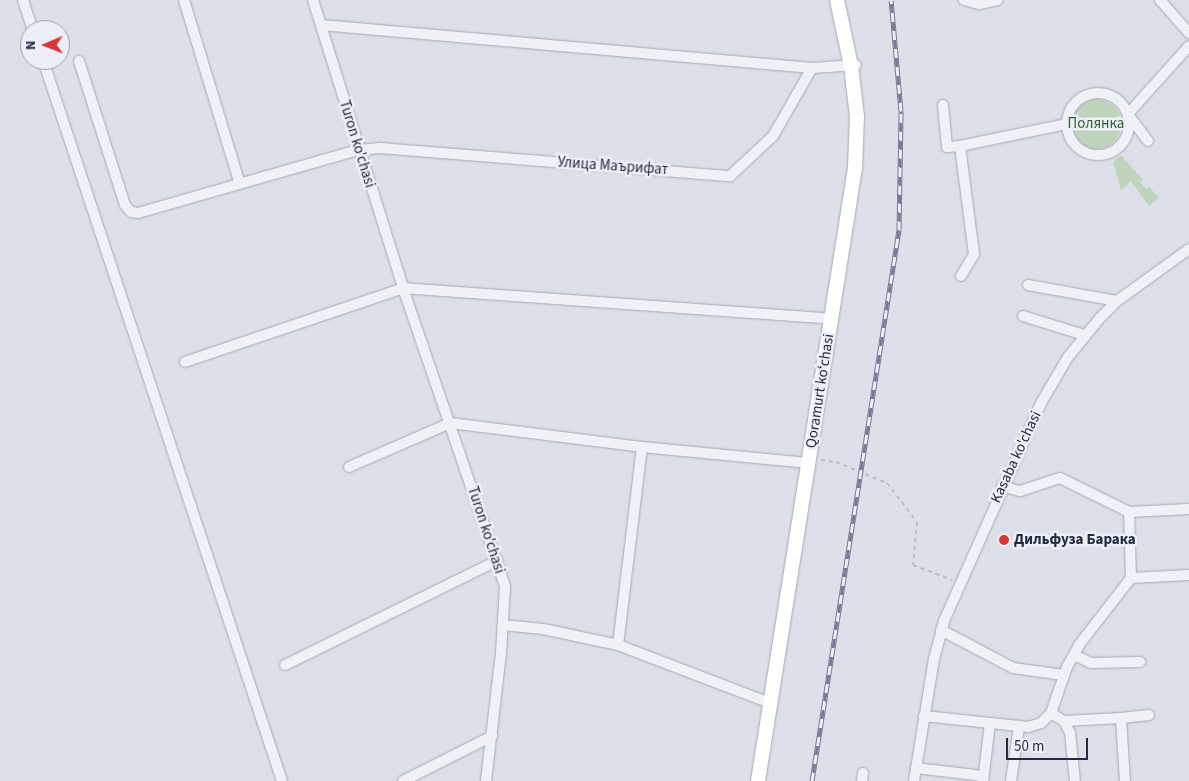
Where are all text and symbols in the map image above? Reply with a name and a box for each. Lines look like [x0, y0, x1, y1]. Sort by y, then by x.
north arrow [20, 20, 70, 70]
text: N [21, 40, 41, 50]
street label: Turon ko'chasi [335, 98, 379, 190]
park label: Полянка [1068, 115, 1124, 133]
street label: Улица Маърифат [557, 153, 669, 179]
street label: Qoramurt koʻchasi [802, 333, 838, 449]
street label: Kasaba ko'chasi [987, 408, 1045, 506]
street label: Turon ko'chasi [463, 484, 509, 576]
place label: Дильфуза Барака [1014, 531, 1136, 549]
marker: Дильфуза Барака [998, 534, 1010, 546]
scale bar [1009, 728, 1092, 760]
text: 50 m [1014, 736, 1044, 757]

